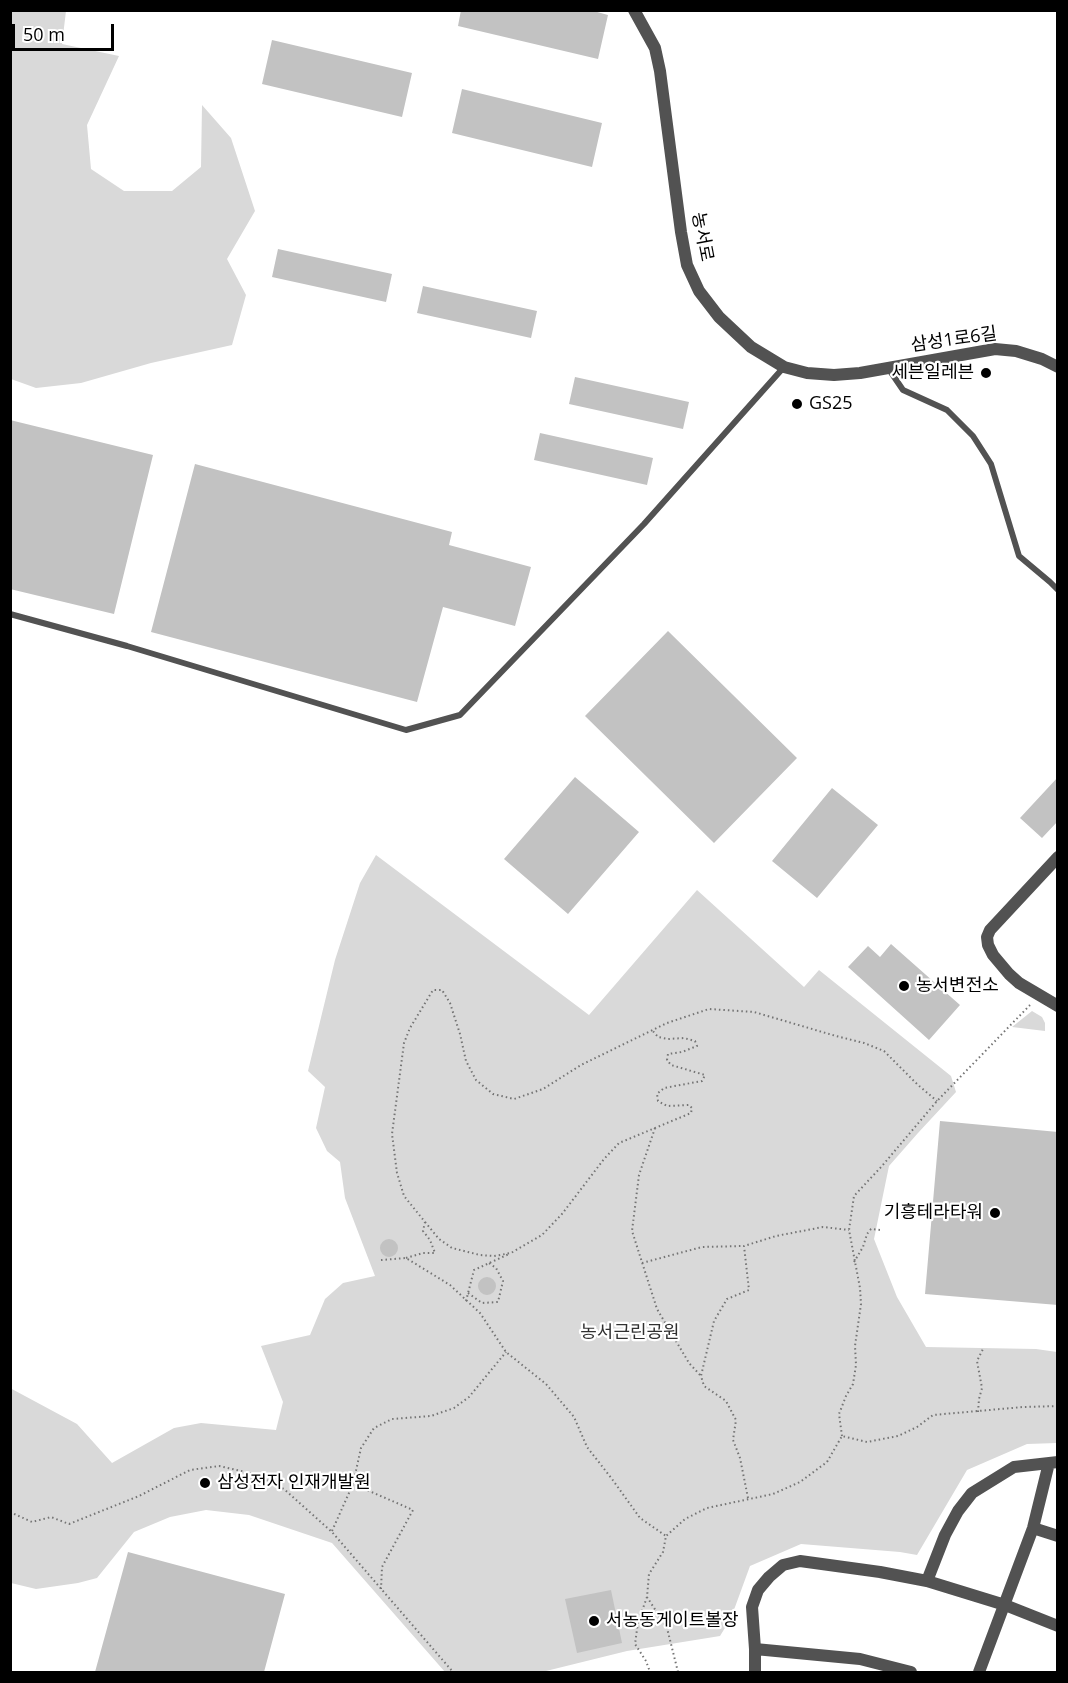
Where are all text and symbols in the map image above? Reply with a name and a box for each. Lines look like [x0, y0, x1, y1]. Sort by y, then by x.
scale bar [15, 12, 117, 50]
text: 50 m [23, 22, 65, 46]
street label: 농서로 [687, 211, 717, 263]
street label: 삼성1로6길 [910, 323, 998, 357]
place label: 세븐일레븐 [891, 362, 974, 384]
marker: 세븐일레븐 [979, 366, 993, 380]
place label: GS25 [809, 393, 853, 415]
marker: GS25 [790, 397, 804, 411]
place label: 농서변전소 [916, 975, 999, 997]
marker: 농서변전소 [897, 979, 911, 993]
place label: 기흥테라타워 [884, 1202, 983, 1224]
marker: 기흥테라타워 [988, 1206, 1002, 1220]
park label: 농서근린공원 [580, 1322, 680, 1344]
place label: 삼성전자 인재개발원 [217, 1472, 371, 1494]
marker: 삼성전자 인재개발원 [198, 1476, 212, 1490]
place label: 서농동게이트볼장 [606, 1610, 738, 1632]
marker: 서농동게이트볼장 [587, 1614, 601, 1628]

